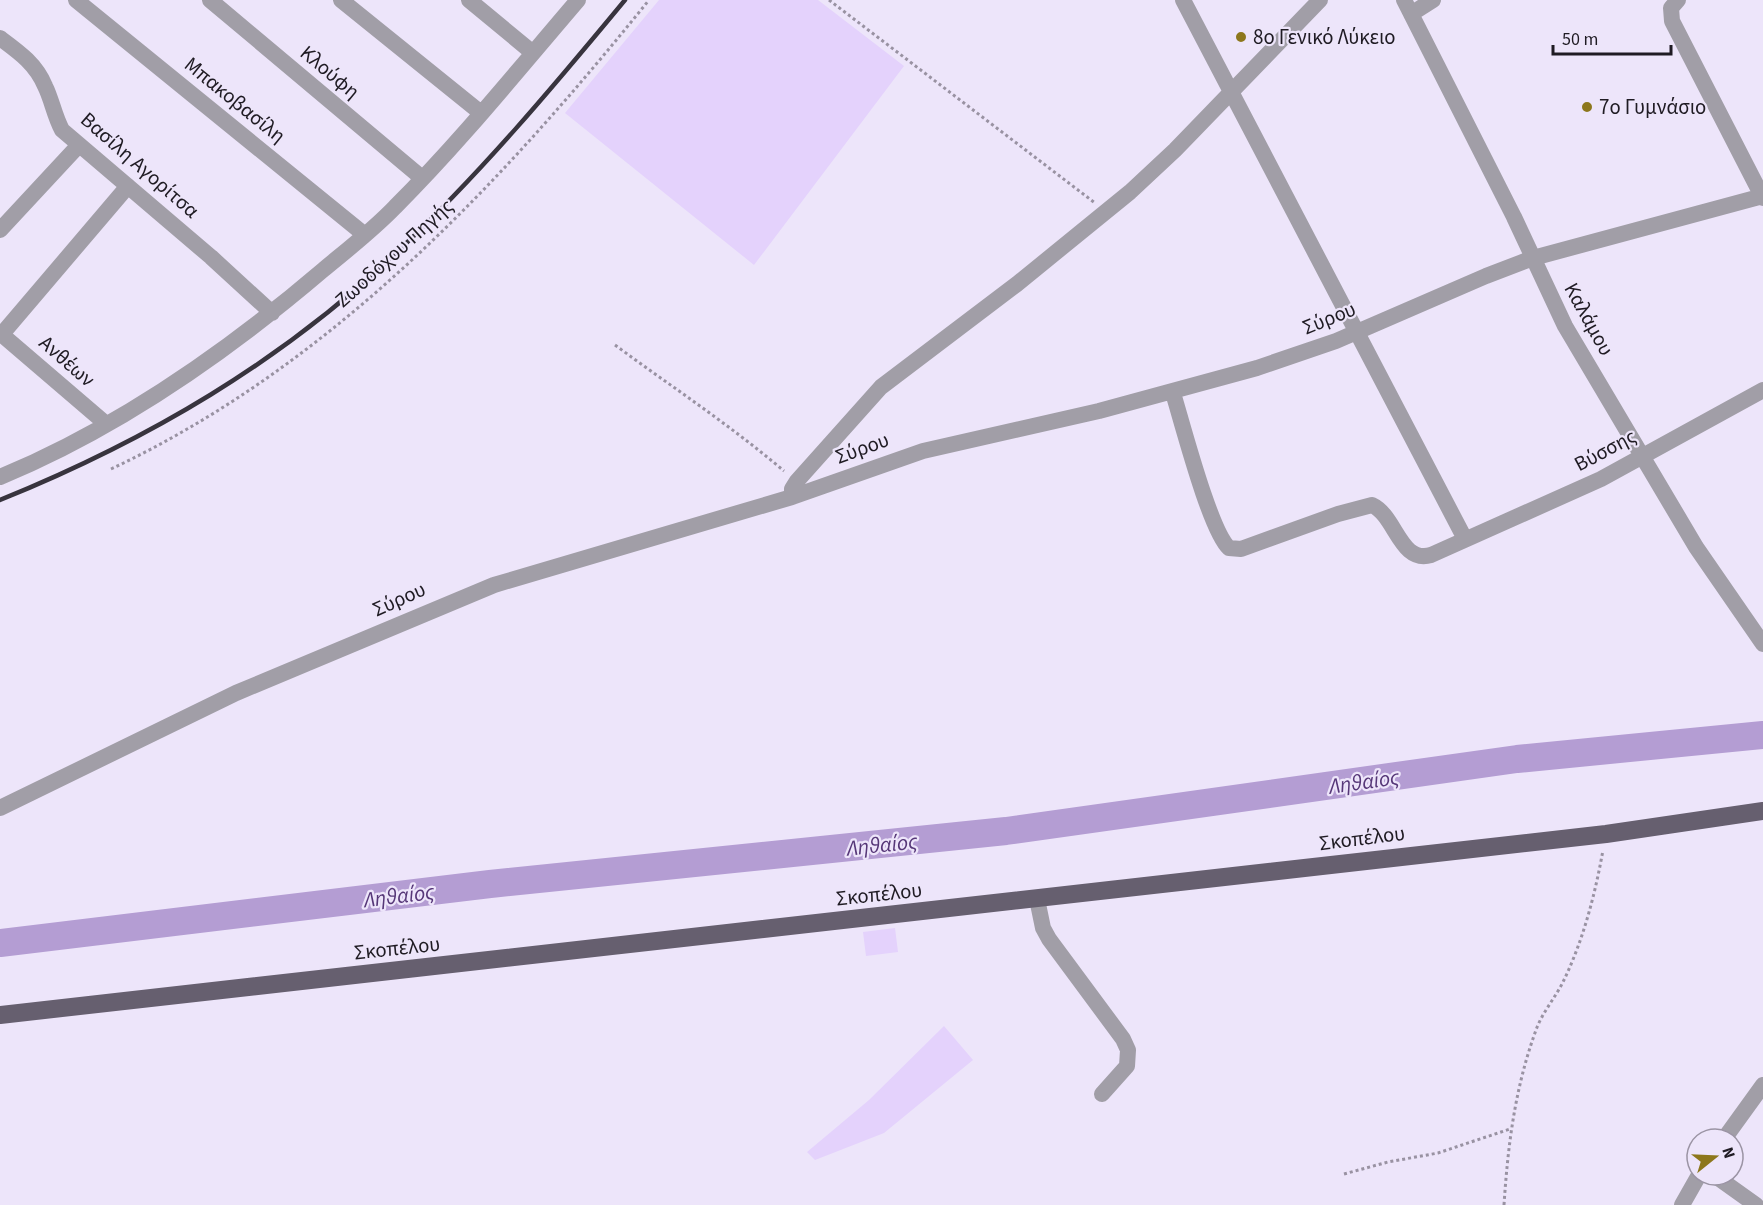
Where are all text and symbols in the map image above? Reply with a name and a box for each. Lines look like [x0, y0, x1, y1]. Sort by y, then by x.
scale bar [1553, 18, 1672, 56]
place label: 8ο Γενικό Λύκειο [1253, 22, 1395, 52]
text: 50 m [1562, 27, 1598, 52]
marker: 8ο Γενικό Λύκειο [1234, 30, 1248, 44]
street label: Κλούφη [294, 38, 366, 106]
street label: Μπακοβασίλη [178, 50, 292, 150]
place label: 7ο Γυμνάσιο [1599, 92, 1706, 122]
marker: 7ο Γυμνάσιο [1580, 100, 1594, 114]
street label: Βασίλη Αγορίτσα [74, 105, 206, 225]
street label: Ζωοδόχου Πηγής [328, 192, 460, 314]
street label: Καλάμου [1557, 277, 1621, 361]
street label: Σύρου [1298, 294, 1360, 342]
street label: Ανθέων [32, 328, 102, 394]
street label: Βύσσης [1569, 421, 1641, 479]
street label: Σύρου [831, 424, 893, 472]
street label: Σύρου [368, 574, 430, 624]
water label: Ληθαίος [1325, 761, 1402, 803]
street label: Σκοπέλου [1317, 818, 1407, 858]
water label: Ληθαίος [843, 825, 920, 865]
street label: Σκοπέλου [835, 875, 923, 913]
water label: Ληθαίος [360, 876, 437, 916]
street label: Σκοπέλου [353, 929, 441, 967]
north arrow [1685, 1127, 1745, 1187]
text: N [1716, 1144, 1740, 1161]

